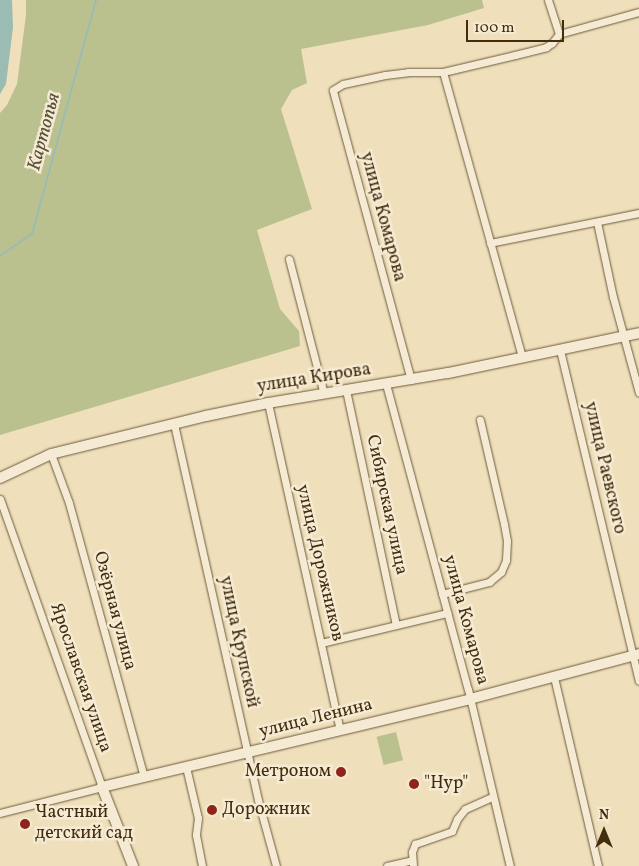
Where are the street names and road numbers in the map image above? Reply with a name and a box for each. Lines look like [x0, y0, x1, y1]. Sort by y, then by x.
street label: улица Комарова [354, 150, 410, 284]
street label: улица Кирова [256, 359, 372, 399]
street label: улица Раевского [578, 400, 630, 536]
street label: Сибирская улица [361, 433, 411, 577]
street label: улица Дорожников [290, 483, 348, 643]
street label: Озёрная улица [88, 549, 140, 673]
street label: улица Комарова [437, 553, 493, 687]
street label: улица Крупской [213, 574, 263, 710]
street label: Ярославская улица [44, 600, 116, 756]
street label: улица Ленина [257, 694, 375, 744]

